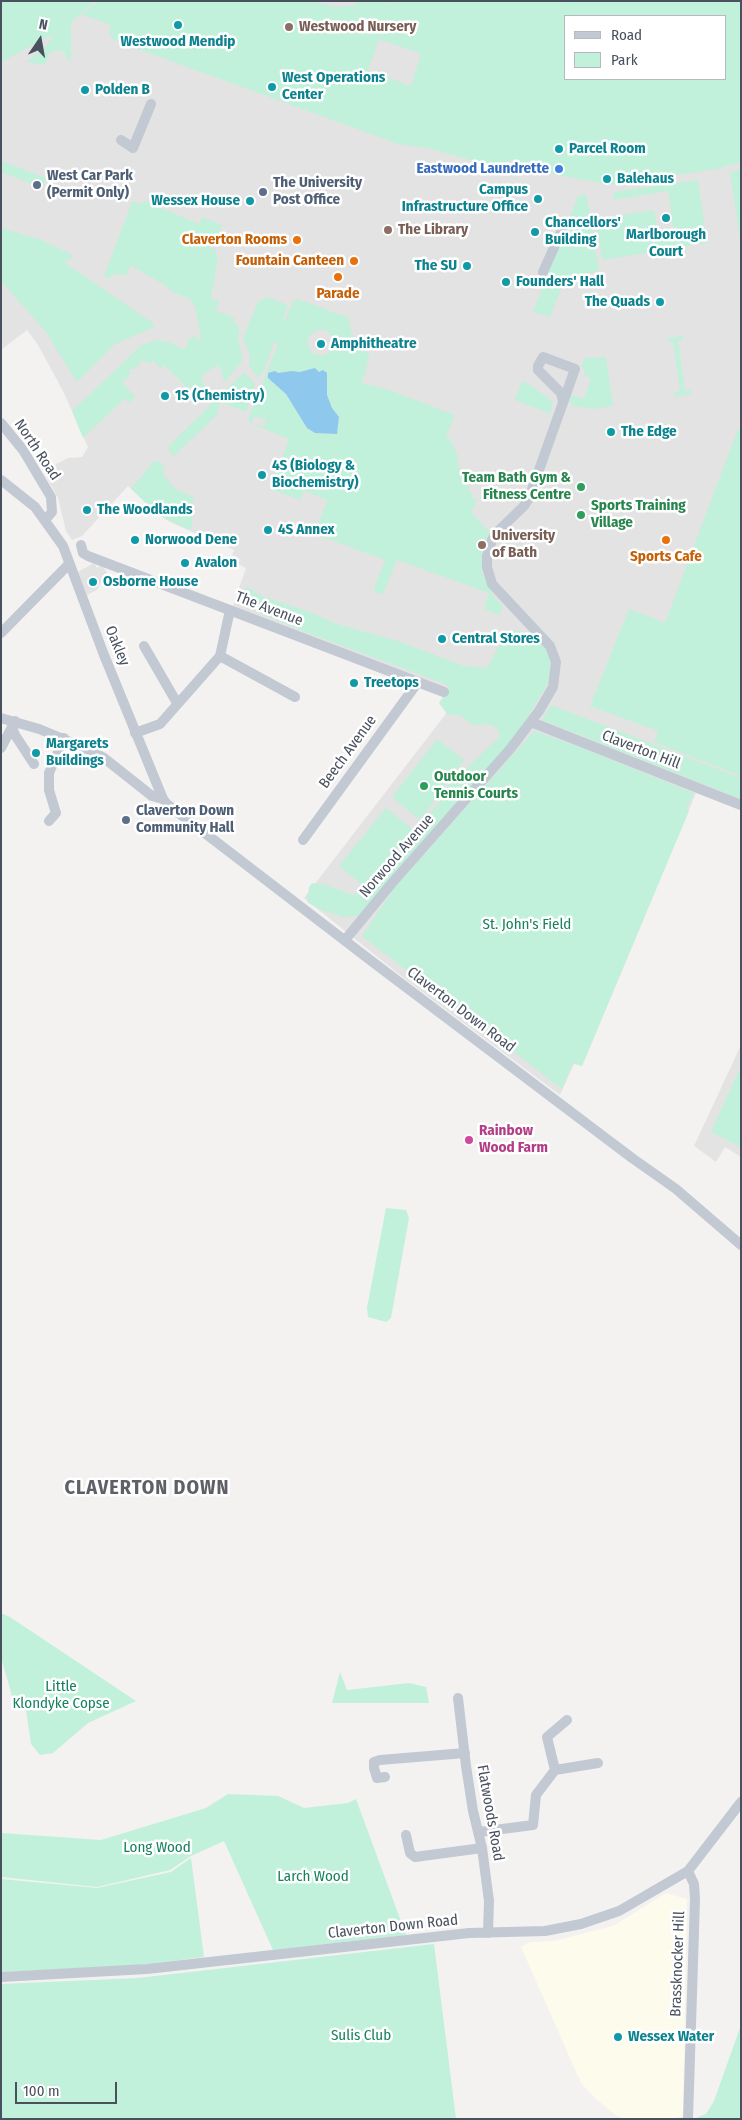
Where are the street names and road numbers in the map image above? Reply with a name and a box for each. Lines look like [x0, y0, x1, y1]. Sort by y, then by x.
street label: North Road [10, 416, 64, 484]
street label: The Avenue [233, 588, 305, 630]
street label: Oakley [101, 623, 133, 669]
street label: Beech Avenue [315, 712, 381, 792]
street label: Claverton Hill [599, 727, 683, 773]
street label: Norwood Avenue [356, 811, 438, 901]
street label: Claverton Down Road [403, 963, 519, 1057]
street label: Flatwoods Road [473, 1764, 507, 1862]
street label: Claverton Down Road [327, 1911, 459, 1943]
street label: Brassknocker Hill [667, 1911, 689, 2017]

